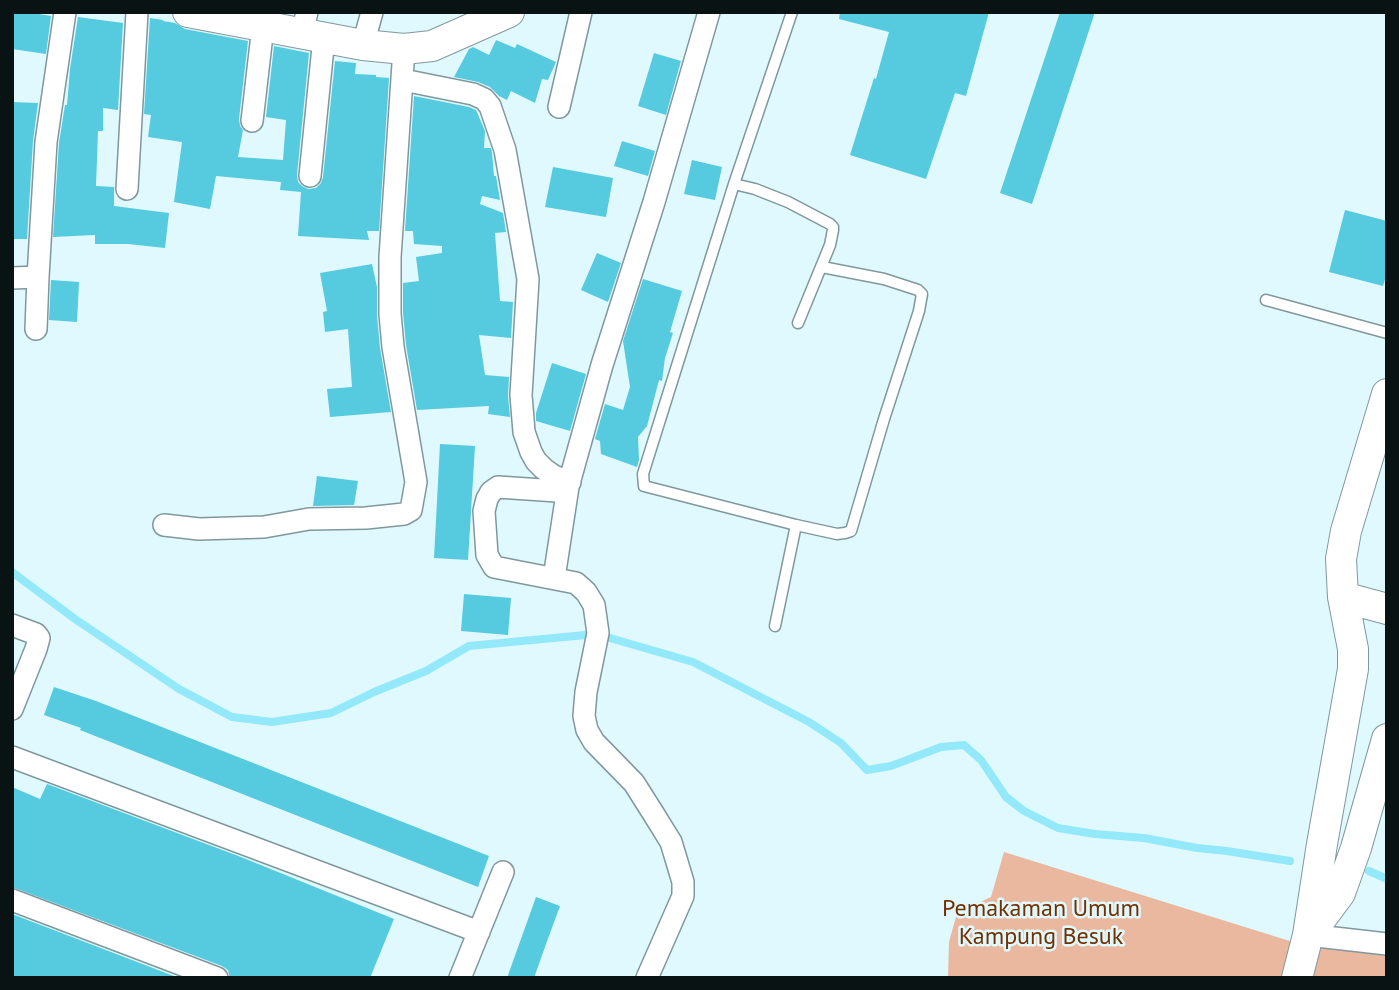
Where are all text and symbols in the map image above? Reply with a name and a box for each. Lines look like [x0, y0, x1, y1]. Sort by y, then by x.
park label: Pemakaman Umum Kampung Besuk [942, 895, 1140, 951]

